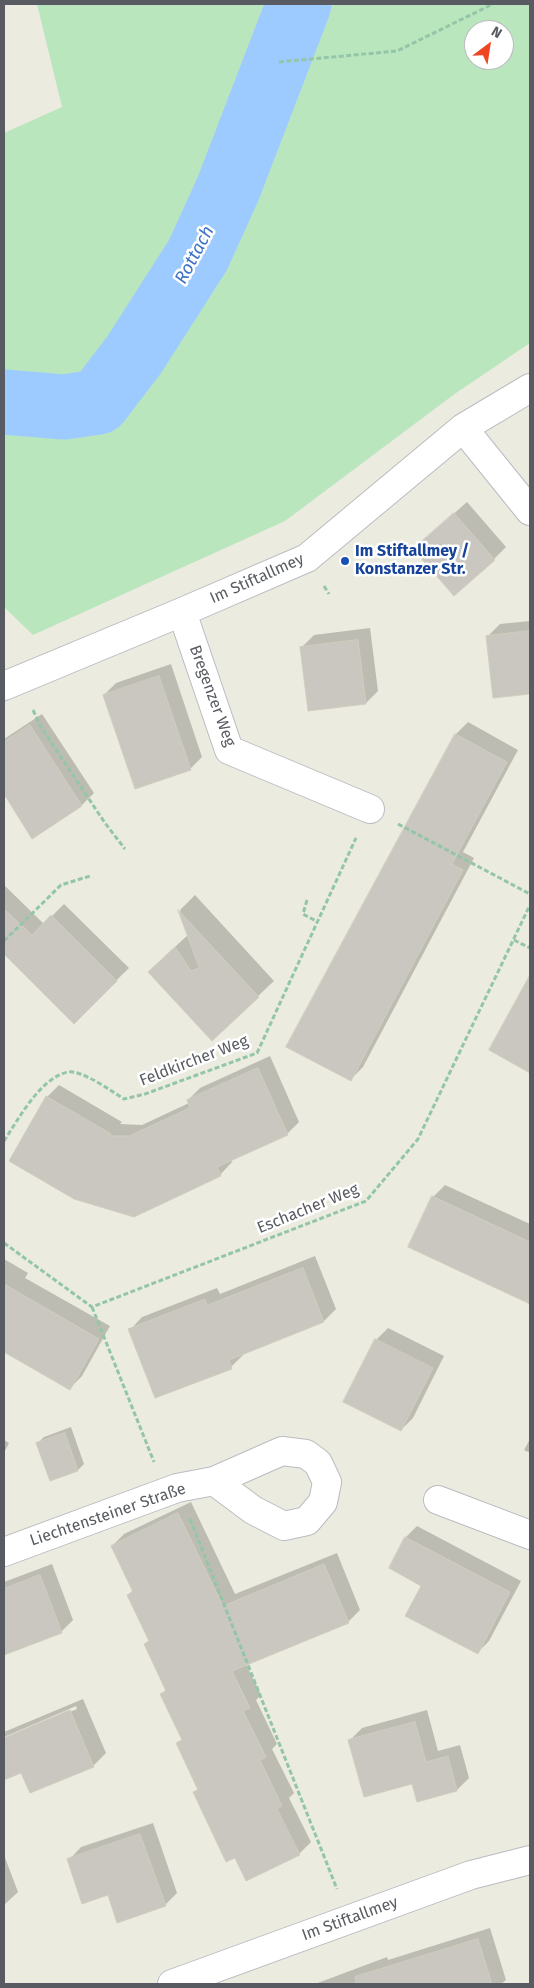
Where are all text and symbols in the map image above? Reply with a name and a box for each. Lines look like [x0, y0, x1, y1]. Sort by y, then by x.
north arrow [464, 20, 514, 70]
text: N [488, 23, 505, 42]
water label: Rottach [171, 222, 219, 288]
place label: Im Stiftallmey / Konstanzer Str. [355, 542, 469, 580]
street label: Im Stiftallmey [207, 550, 307, 608]
marker: Im Stiftallmey / Konstanzer Str. [339, 555, 351, 567]
street label: Bregenzer Weg [185, 643, 239, 749]
street label: Feldkircher Weg [137, 1031, 251, 1091]
street label: Eschacher Weg [254, 1180, 362, 1238]
street label: Liechtensteiner Straße [28, 1479, 188, 1551]
street label: Im Stiftallmey [299, 1893, 401, 1945]

